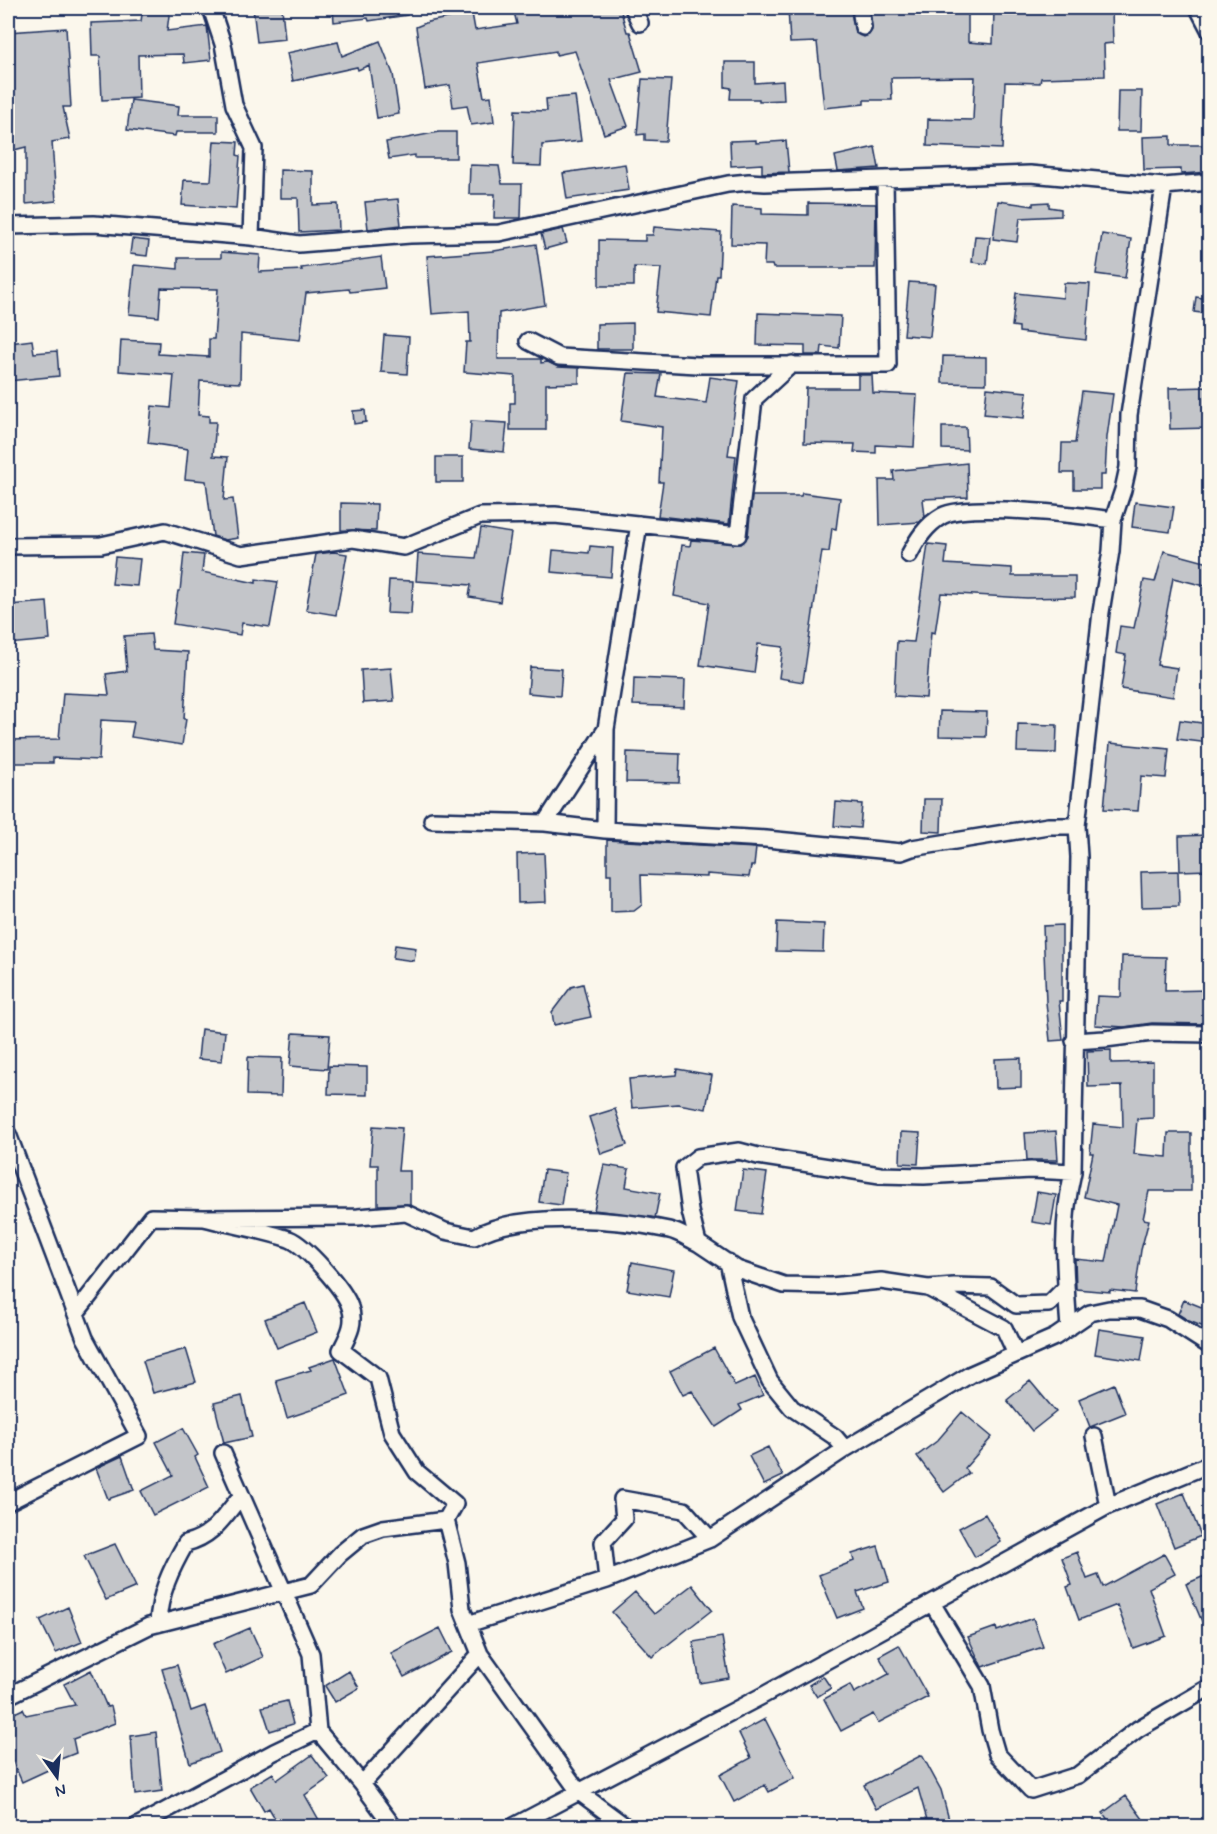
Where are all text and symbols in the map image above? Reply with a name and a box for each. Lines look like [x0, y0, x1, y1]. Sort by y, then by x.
north arrow [27, 1747, 87, 1807]
text: N [53, 1779, 68, 1802]

